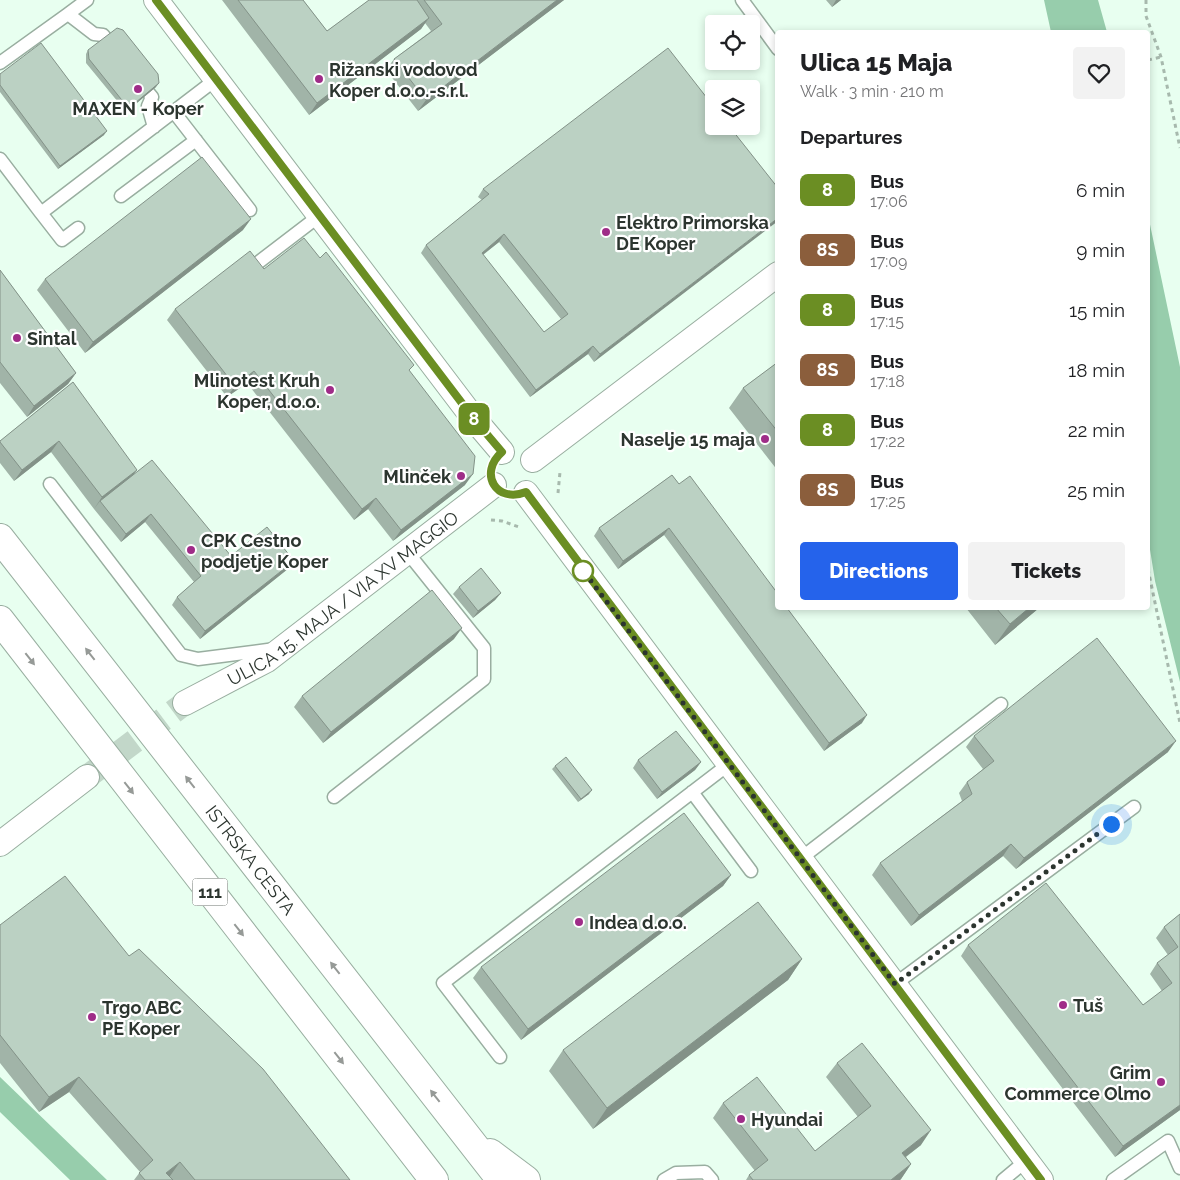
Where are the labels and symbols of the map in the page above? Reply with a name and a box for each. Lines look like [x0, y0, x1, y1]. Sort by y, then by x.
place label: Rižanski vodovod Koper d.o.o.-s.r.l. [329, 59, 478, 101]
marker: Rižanski vodovod Koper d.o.o.-s.r.l. [313, 73, 325, 85]
marker: MAXEN - Koper [132, 83, 144, 95]
place label: MAXEN - Koper [72, 98, 204, 119]
place label: Elektro Primorska DE Koper [616, 212, 769, 254]
marker: Elektro Primorska DE Koper [600, 226, 612, 238]
place label: Sintal [27, 328, 77, 349]
marker: Sintal [11, 332, 23, 344]
place label: Mlinotest Kruh Koper, d.o.o. [194, 370, 320, 412]
marker: Mlinotest Kruh Koper, d.o.o. [324, 384, 336, 396]
line badge: 8 [458, 403, 490, 435]
place label: Naselje 15 maja [621, 429, 755, 450]
marker: Naselje 15 maja [759, 433, 771, 445]
place label: Mlinček [383, 466, 452, 487]
marker: Mlinček [455, 470, 467, 482]
street label: ULICA 15. MAJA / VIA XV MAGGIO [224, 506, 462, 689]
place label: CPK Cestno podjetje Koper [201, 530, 329, 572]
marker: CPK Cestno podjetje Koper [185, 544, 197, 556]
unlabelled marker [572, 560, 594, 582]
one-way arrow [85, 648, 96, 661]
one-way arrow [24, 652, 35, 665]
one-way arrow [185, 776, 196, 789]
one-way arrow [124, 781, 134, 794]
street label: ISTRSKA CESTA [202, 801, 300, 919]
your location [1099, 812, 1124, 837]
road number: 111 [192, 879, 228, 906]
place label: Indea d.o.o. [589, 912, 687, 933]
marker: Indea d.o.o. [573, 916, 585, 928]
one-way arrow [234, 923, 245, 936]
one-way arrow [330, 961, 341, 974]
place label: Tuš [1073, 995, 1103, 1016]
place label: Trgo ABC PE Koper [102, 997, 182, 1039]
marker: Tuš [1057, 999, 1069, 1011]
marker: Trgo ABC PE Koper [86, 1011, 98, 1023]
one-way arrow [334, 1051, 345, 1064]
place label: Grim Commerce Olmo [1004, 1062, 1151, 1104]
marker: Grim Commerce Olmo [1155, 1076, 1167, 1088]
one-way arrow [430, 1090, 441, 1103]
place label: Hyundai [751, 1109, 823, 1130]
marker: Hyundai [735, 1113, 747, 1125]

